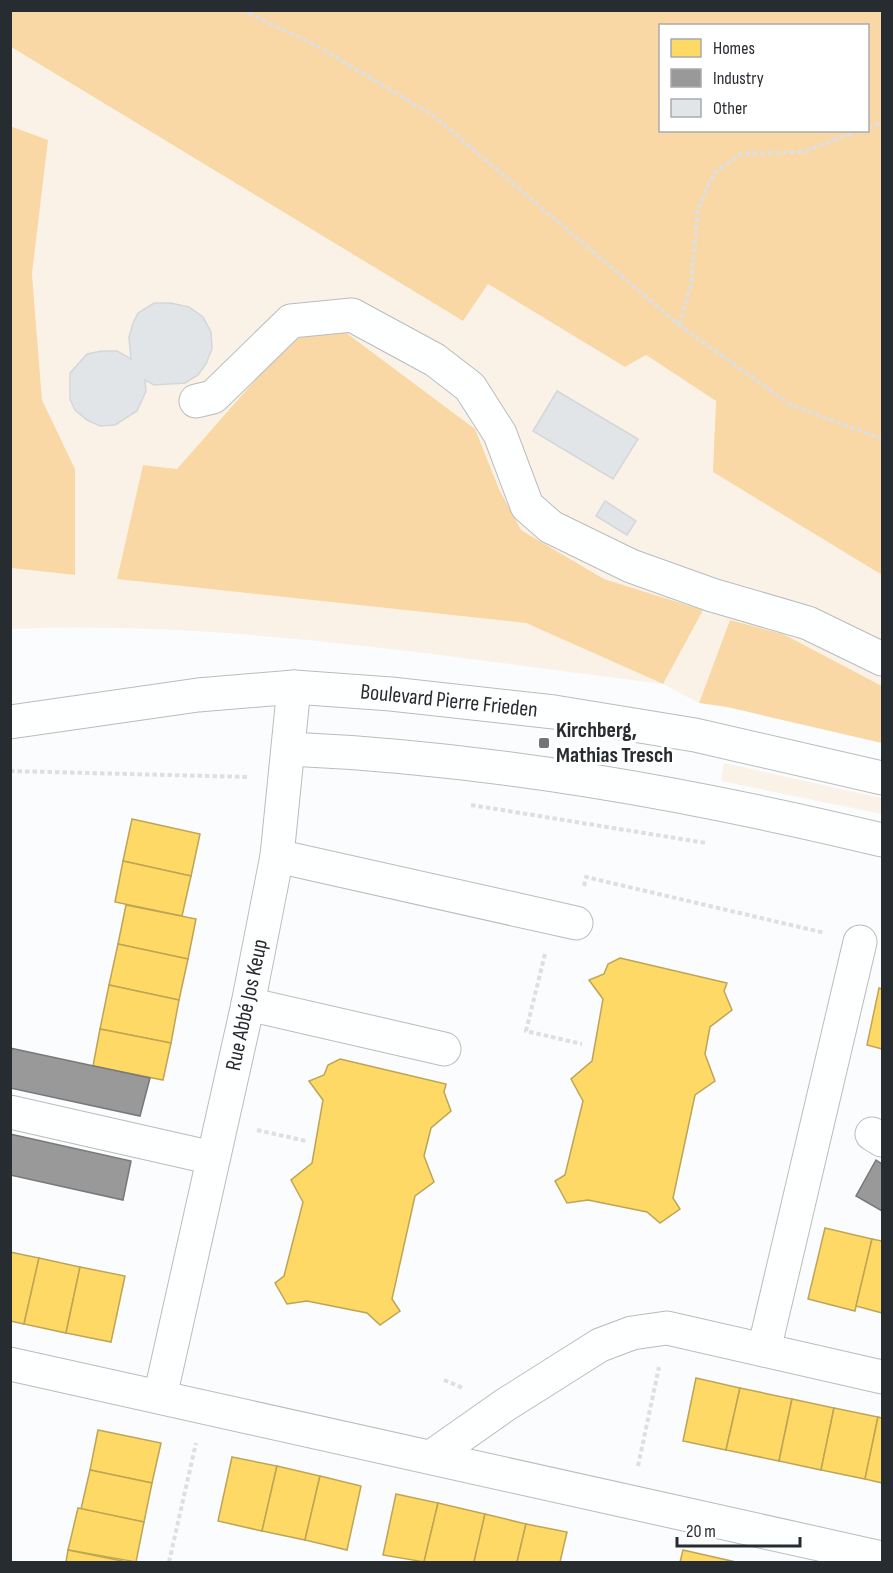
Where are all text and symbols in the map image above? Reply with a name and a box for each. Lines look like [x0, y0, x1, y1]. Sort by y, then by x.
legend [659, 24, 869, 132]
text: Homes [713, 38, 755, 59]
text: Industry [713, 68, 764, 89]
text: Other [713, 98, 747, 119]
street label: Boulevard Pierre Frieden [359, 678, 539, 724]
place label: Kirchberg, Mathias Tresch [556, 717, 673, 769]
marker: Kirchberg, Mathias Tresch [537, 736, 551, 750]
street label: Rue Abbé Jos Keup [220, 937, 274, 1073]
scale bar [677, 1510, 800, 1548]
text: 20 m [686, 1521, 716, 1542]

